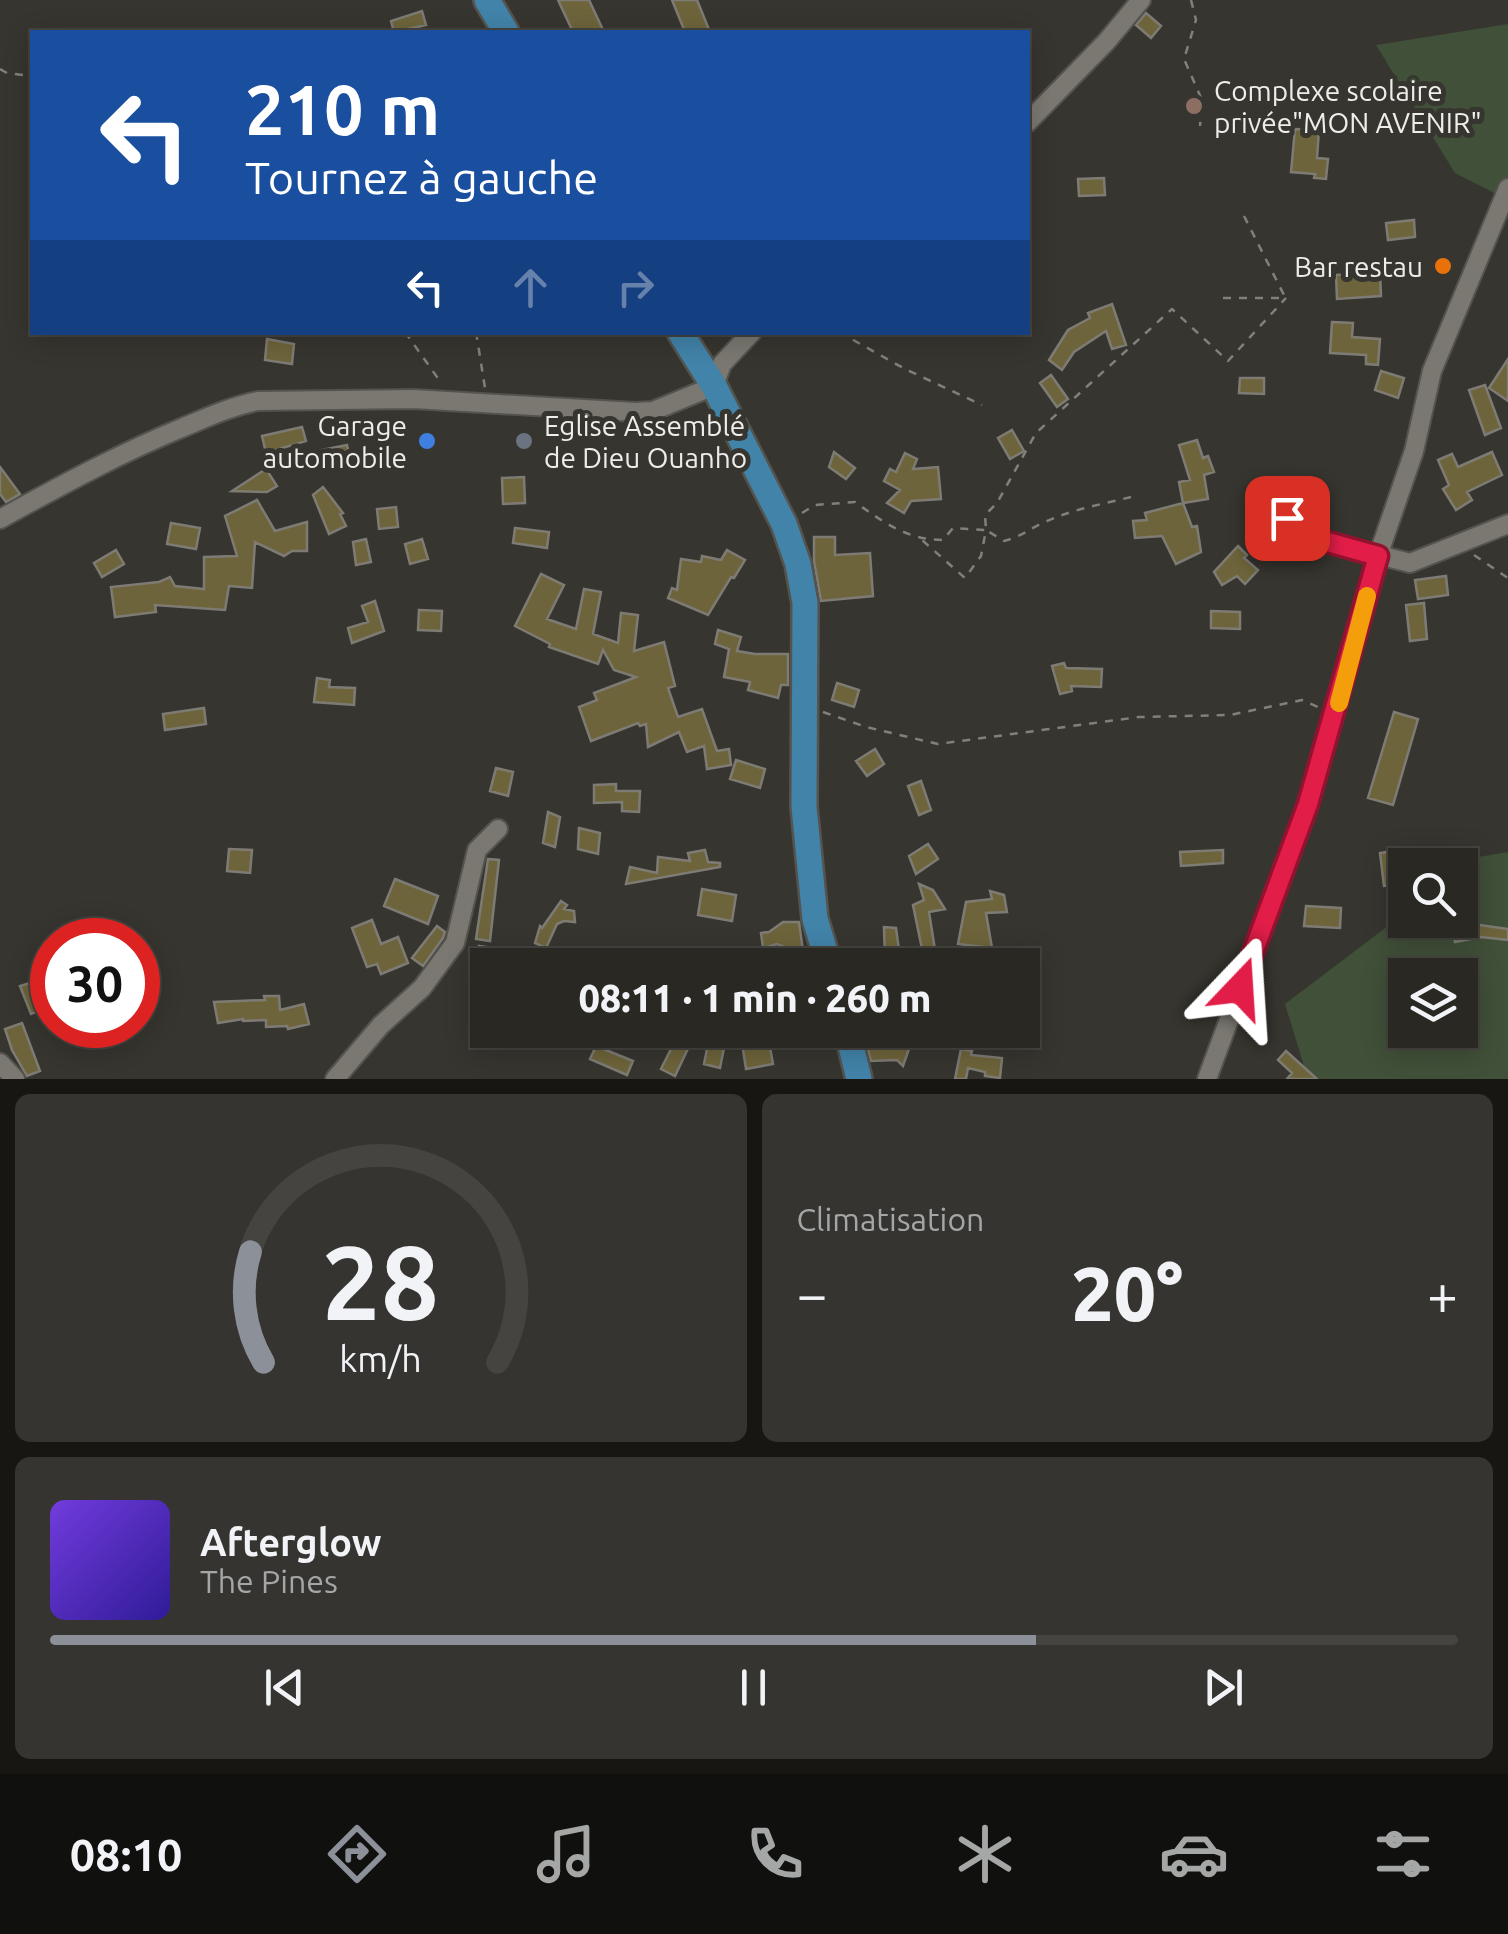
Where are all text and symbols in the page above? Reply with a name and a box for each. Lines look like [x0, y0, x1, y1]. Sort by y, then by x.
icon: left [80, 70, 210, 200]
text: 210 m [245, 70, 440, 148]
place label: Complexe scolaire privée"MON AVENIR" [1214, 75, 1482, 138]
marker: Complexe scolaire privée"MON AVENIR" [1183, 95, 1205, 117]
text: Tournez à gauche [245, 152, 598, 203]
place label: Bar restau [1294, 251, 1423, 282]
marker: Bar restau [1432, 255, 1454, 277]
icon: left [398, 260, 453, 315]
icon: ahead [503, 260, 558, 315]
icon: right [608, 260, 663, 315]
place label: Garage automobile [263, 410, 407, 473]
place label: Eglise Assemblé de Dieu Ouanho [544, 410, 747, 473]
marker: Garage automobile [416, 430, 438, 452]
marker: Eglise Assemblé de Dieu Ouanho [513, 430, 535, 452]
pin [1245, 476, 1330, 561]
icon: arrive [1260, 491, 1315, 546]
map controls [1388, 848, 1478, 1048]
button: search [1388, 848, 1478, 938]
speed limit sign: 30 [30, 918, 160, 1048]
position arrow [1188, 936, 1292, 1040]
button: layers [1388, 958, 1478, 1048]
text: 08:11 · 1 min · 260 m [578, 977, 932, 1019]
text: Climatisation [797, 1201, 984, 1237]
text: 28 [322, 1223, 439, 1340]
text: 20° [1071, 1251, 1183, 1335]
text: − [797, 1263, 828, 1324]
text: + [1427, 1263, 1458, 1324]
text: km/h [339, 1339, 422, 1379]
text: Afterglow [200, 1521, 382, 1563]
text: The Pines [200, 1563, 338, 1599]
icon: previous [257, 1660, 312, 1715]
icon: pause [726, 1660, 781, 1715]
icon: next [1196, 1660, 1251, 1715]
icon: directions [322, 1819, 392, 1889]
icon: music [531, 1819, 601, 1889]
icon: phone [740, 1819, 810, 1889]
icon: climate [950, 1819, 1020, 1889]
icon: car [1159, 1819, 1229, 1889]
icon: filters [1368, 1819, 1438, 1889]
text: 08:10 [70, 1829, 182, 1880]

